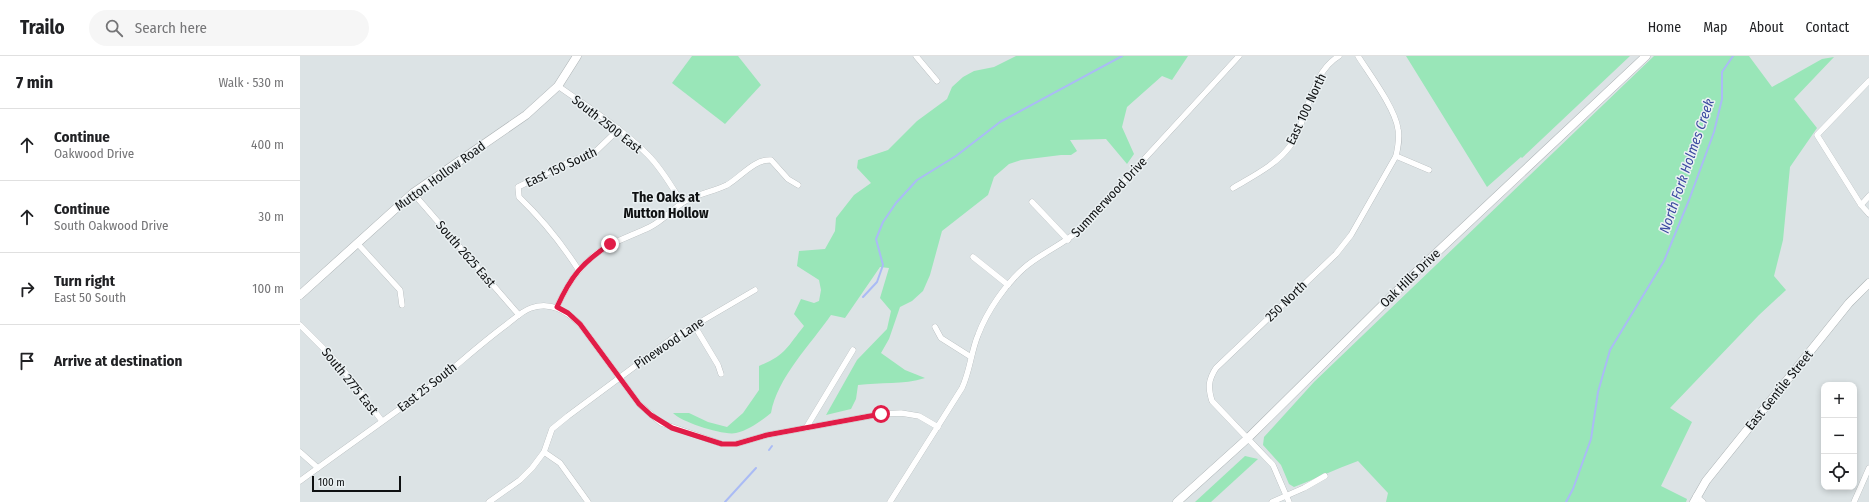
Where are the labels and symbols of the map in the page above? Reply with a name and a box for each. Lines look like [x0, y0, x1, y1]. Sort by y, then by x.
street label: East 100 North [1283, 71, 1329, 147]
street label: South 2500 East [569, 92, 646, 156]
water label: North Fork Holmes Creek [1656, 96, 1718, 235]
street label: Mutton Hollow Road [392, 138, 488, 214]
street label: East 150 South [523, 144, 599, 190]
street label: Summerwood Drive [1068, 154, 1150, 240]
district label: The Oaks at Mutton Hollow [623, 189, 709, 222]
street label: South 2625 East [433, 218, 499, 291]
route end [601, 235, 619, 253]
street label: Oak Hills Drive [1377, 246, 1443, 310]
street label: 250 North [1262, 278, 1310, 324]
street label: Pinewood Lane [631, 314, 707, 372]
street label: South 2775 East [319, 345, 382, 418]
street label: East Gentile Street [1742, 347, 1816, 433]
street label: East 25 South [394, 359, 460, 415]
route start [872, 405, 890, 423]
scale bar [312, 474, 401, 493]

